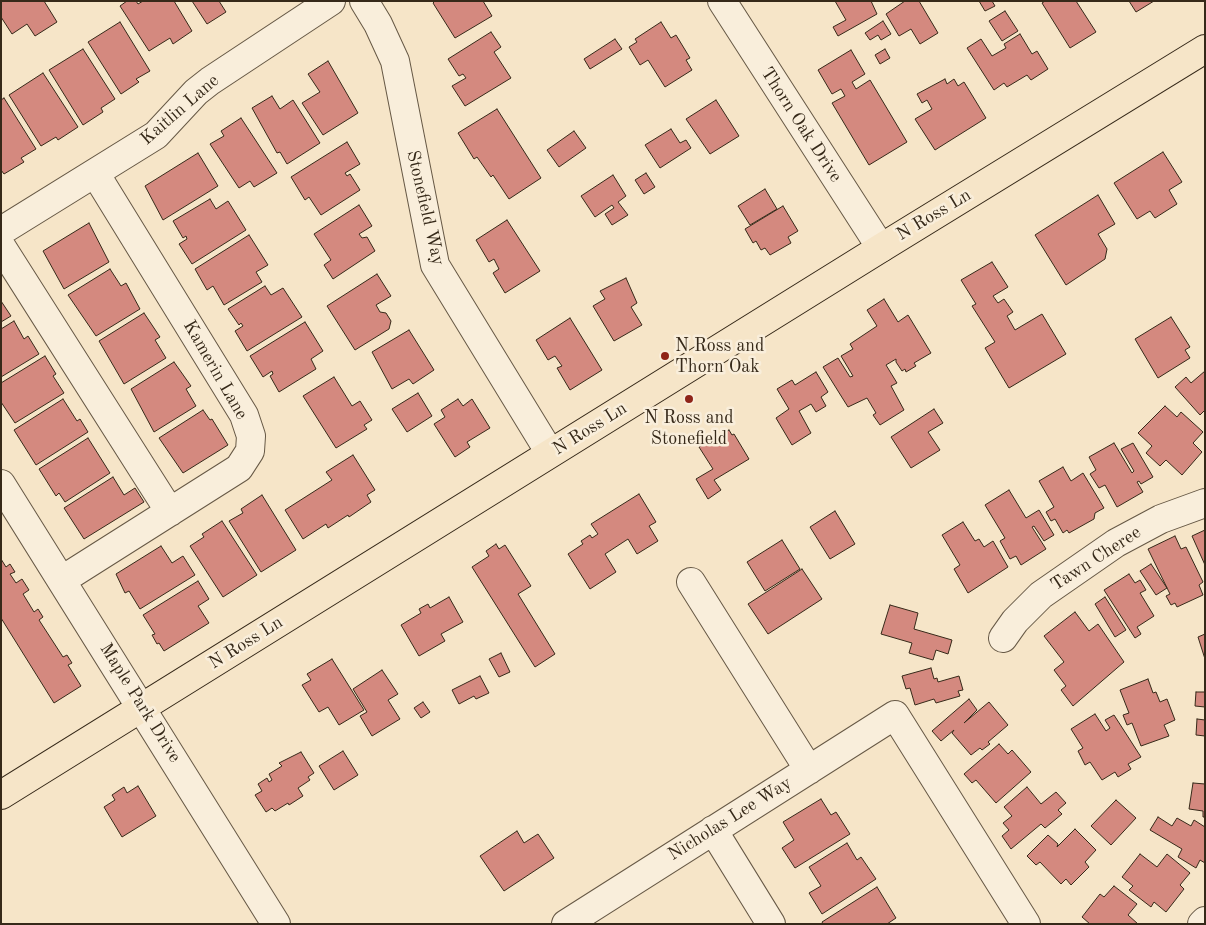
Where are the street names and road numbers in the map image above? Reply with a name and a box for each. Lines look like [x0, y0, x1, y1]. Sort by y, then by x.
street label: Thorn Oak Drive [756, 63, 846, 187]
street label: Kaitlin Lane [136, 70, 224, 150]
street label: Stonefield Way [401, 148, 449, 268]
street label: N Ross Ln [893, 184, 975, 246]
street label: Kamerin Lane [178, 317, 252, 423]
street label: N Ross Ln [549, 398, 631, 460]
street label: Tawn Cheree [1047, 522, 1145, 596]
street label: N Ross Ln [205, 612, 287, 674]
street label: Maple Park Drive [95, 639, 185, 767]
street label: Nicholas Lee Way [664, 772, 796, 866]

